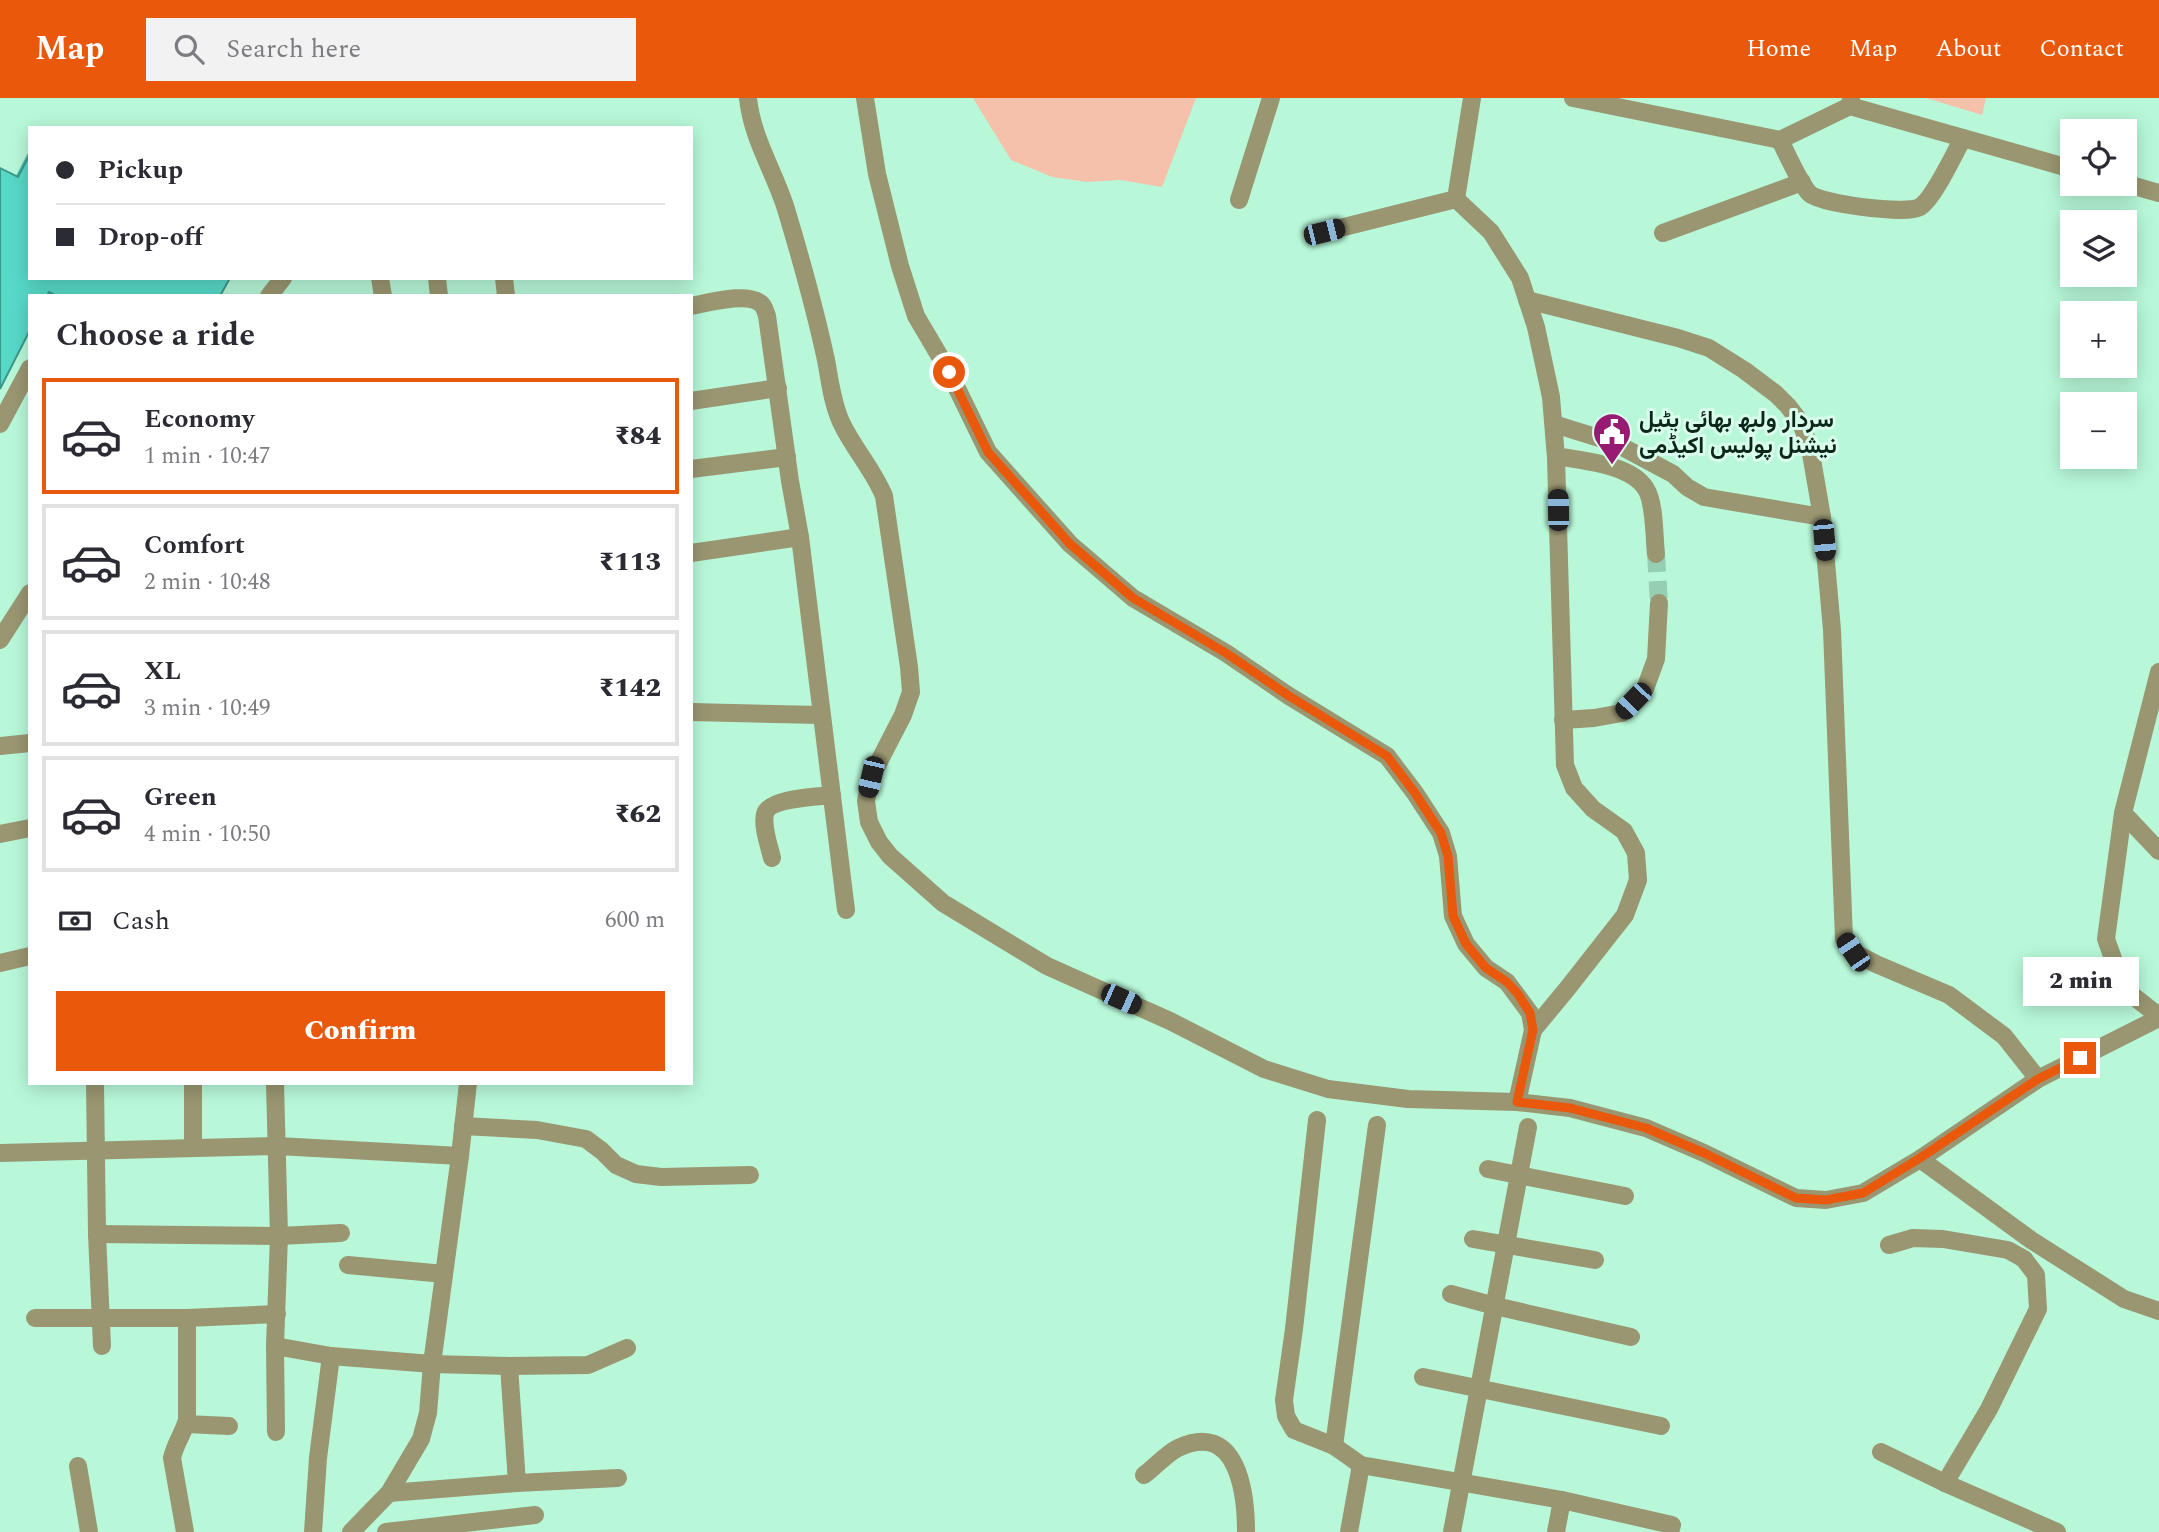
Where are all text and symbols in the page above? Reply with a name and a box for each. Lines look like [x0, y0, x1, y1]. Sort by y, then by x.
search box [146, 18, 636, 81]
text: Map [35, 24, 104, 74]
text: Search here [226, 29, 361, 69]
icon: search [170, 30, 208, 68]
text: Home [1746, 31, 1811, 67]
text: Map [1849, 31, 1897, 67]
text: About [1935, 31, 2001, 67]
text: Contact [2039, 31, 2124, 67]
map controls [2060, 119, 2137, 469]
button: locate [2060, 119, 2137, 196]
text: Pickup [98, 150, 183, 190]
button: layers [2060, 210, 2137, 287]
text: Drop-off [98, 217, 203, 257]
car [1302, 217, 1347, 247]
button: + [2060, 301, 2137, 378]
text: Choose a ride [56, 311, 255, 360]
route start [933, 356, 965, 388]
button: − [2060, 392, 2137, 469]
text: Economy [144, 399, 254, 439]
place label: سردار ولبھ بھائی پٹیل نیشنل پولیس اکیڈمی [1639, 403, 1837, 464]
icon: car [60, 405, 123, 468]
public building icon: سردار ولبھ بھائی پٹیل نیشنل پولیس اکیڈمی [1591, 411, 1633, 466]
text: ₹84 [614, 416, 661, 456]
text: 1 min · 10:47 [144, 439, 271, 474]
car [1548, 489, 1569, 531]
car [1812, 518, 1837, 562]
text: Comfort [144, 525, 245, 565]
icon: car [60, 531, 123, 594]
text: ₹113 [599, 542, 661, 582]
text: 2 min · 10:48 [144, 565, 271, 600]
text: XL [144, 651, 181, 691]
icon: car [60, 657, 123, 720]
text: ₹142 [599, 668, 661, 708]
car [1611, 679, 1656, 723]
text: 3 min · 10:49 [144, 691, 271, 726]
car [857, 754, 886, 800]
text: Green [144, 777, 217, 817]
icon: car [60, 783, 123, 846]
text: ₹62 [614, 794, 661, 834]
text: 4 min · 10:50 [144, 817, 271, 852]
text: Cash [112, 901, 170, 941]
icon: cash [56, 902, 94, 940]
text: 600 m [605, 903, 665, 938]
car [1833, 929, 1874, 975]
callout: 2 min [2022, 956, 2138, 1006]
text: 2 min [2049, 964, 2113, 999]
car [1098, 981, 1145, 1017]
button: Confirm [56, 991, 665, 1071]
route end [2064, 1042, 2096, 1074]

